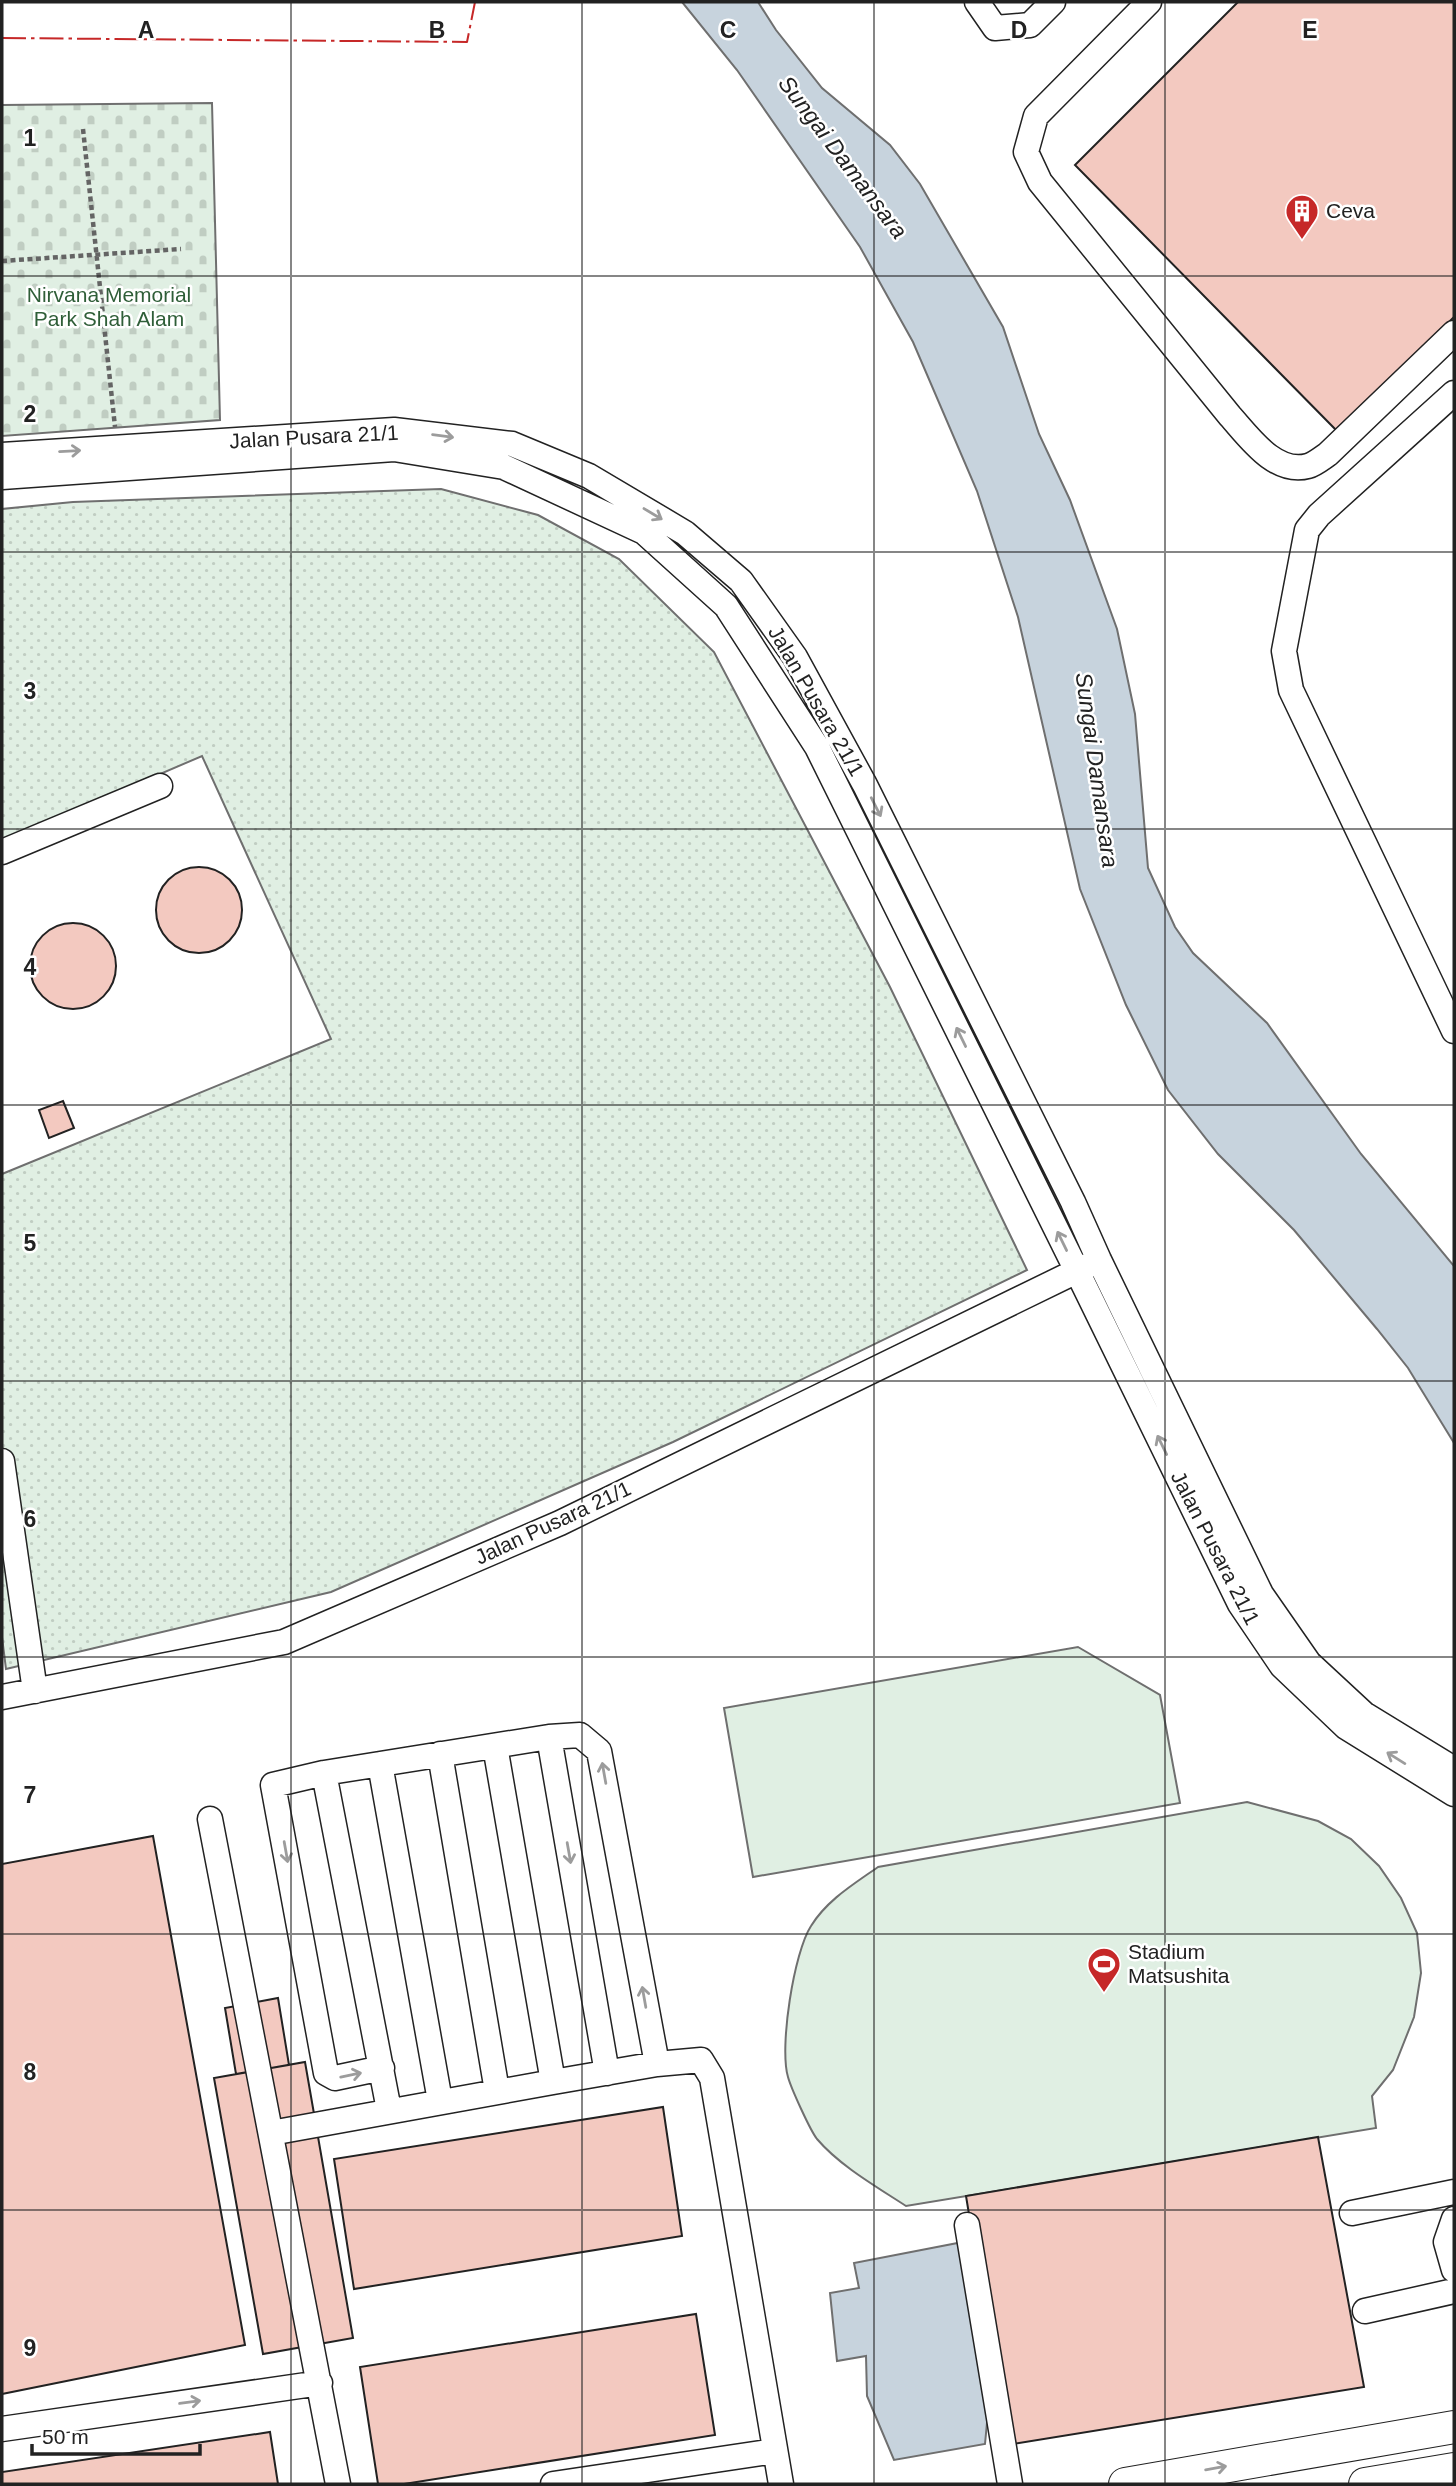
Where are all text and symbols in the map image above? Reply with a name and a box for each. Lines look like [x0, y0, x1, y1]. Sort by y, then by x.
text: A [138, 17, 154, 43]
text: B [429, 17, 445, 43]
text: C [720, 17, 736, 43]
text: D [1011, 17, 1027, 43]
text: E [1302, 17, 1318, 43]
water label: Sungai Damansara [773, 71, 913, 243]
text: 1 [24, 125, 37, 151]
building icon: Ceva [1283, 192, 1321, 241]
place label: Ceva [1326, 199, 1375, 222]
park label: Nirvana Memorial Park Shah Alam [27, 283, 191, 330]
text: 2 [24, 401, 36, 427]
street label: Jalan Pusara 21/1 [229, 421, 399, 452]
one-way arrow [431, 429, 454, 442]
one-way arrow [58, 445, 81, 458]
one-way arrow [643, 507, 663, 521]
street label: Jalan Pusara 21/1 [764, 622, 869, 780]
water label: Sungai Damansara [1070, 671, 1124, 869]
text: 3 [24, 678, 36, 704]
one-way arrow [870, 796, 884, 817]
text: 4 [24, 954, 37, 980]
one-way arrow [954, 1027, 967, 1048]
text: 5 [24, 1230, 37, 1256]
one-way arrow [1055, 1231, 1069, 1252]
one-way arrow [1155, 1435, 1169, 1456]
street label: Jalan Pusara 21/1 [1167, 1467, 1264, 1628]
street label: Jalan Pusara 21/1 [471, 1476, 634, 1569]
text: 6 [24, 1506, 36, 1532]
one-way arrow [1387, 1751, 1406, 1766]
one-way arrow [596, 1763, 610, 1785]
text: 7 [24, 1782, 36, 1808]
one-way arrow [279, 1840, 293, 1863]
one-way arrow [563, 1841, 576, 1864]
place label: Stadium Matsushita [1128, 1940, 1230, 1987]
sports icon: Stadium Matsushita [1085, 1945, 1123, 1994]
one-way arrow [637, 1986, 651, 2009]
text: 8 [24, 2059, 37, 2085]
one-way arrow [339, 2067, 362, 2081]
text: 9 [24, 2335, 36, 2361]
one-way arrow [179, 2395, 201, 2408]
scale bar [32, 2412, 200, 2456]
text: 50 m [42, 2425, 89, 2448]
one-way arrow [1204, 2461, 1227, 2474]

